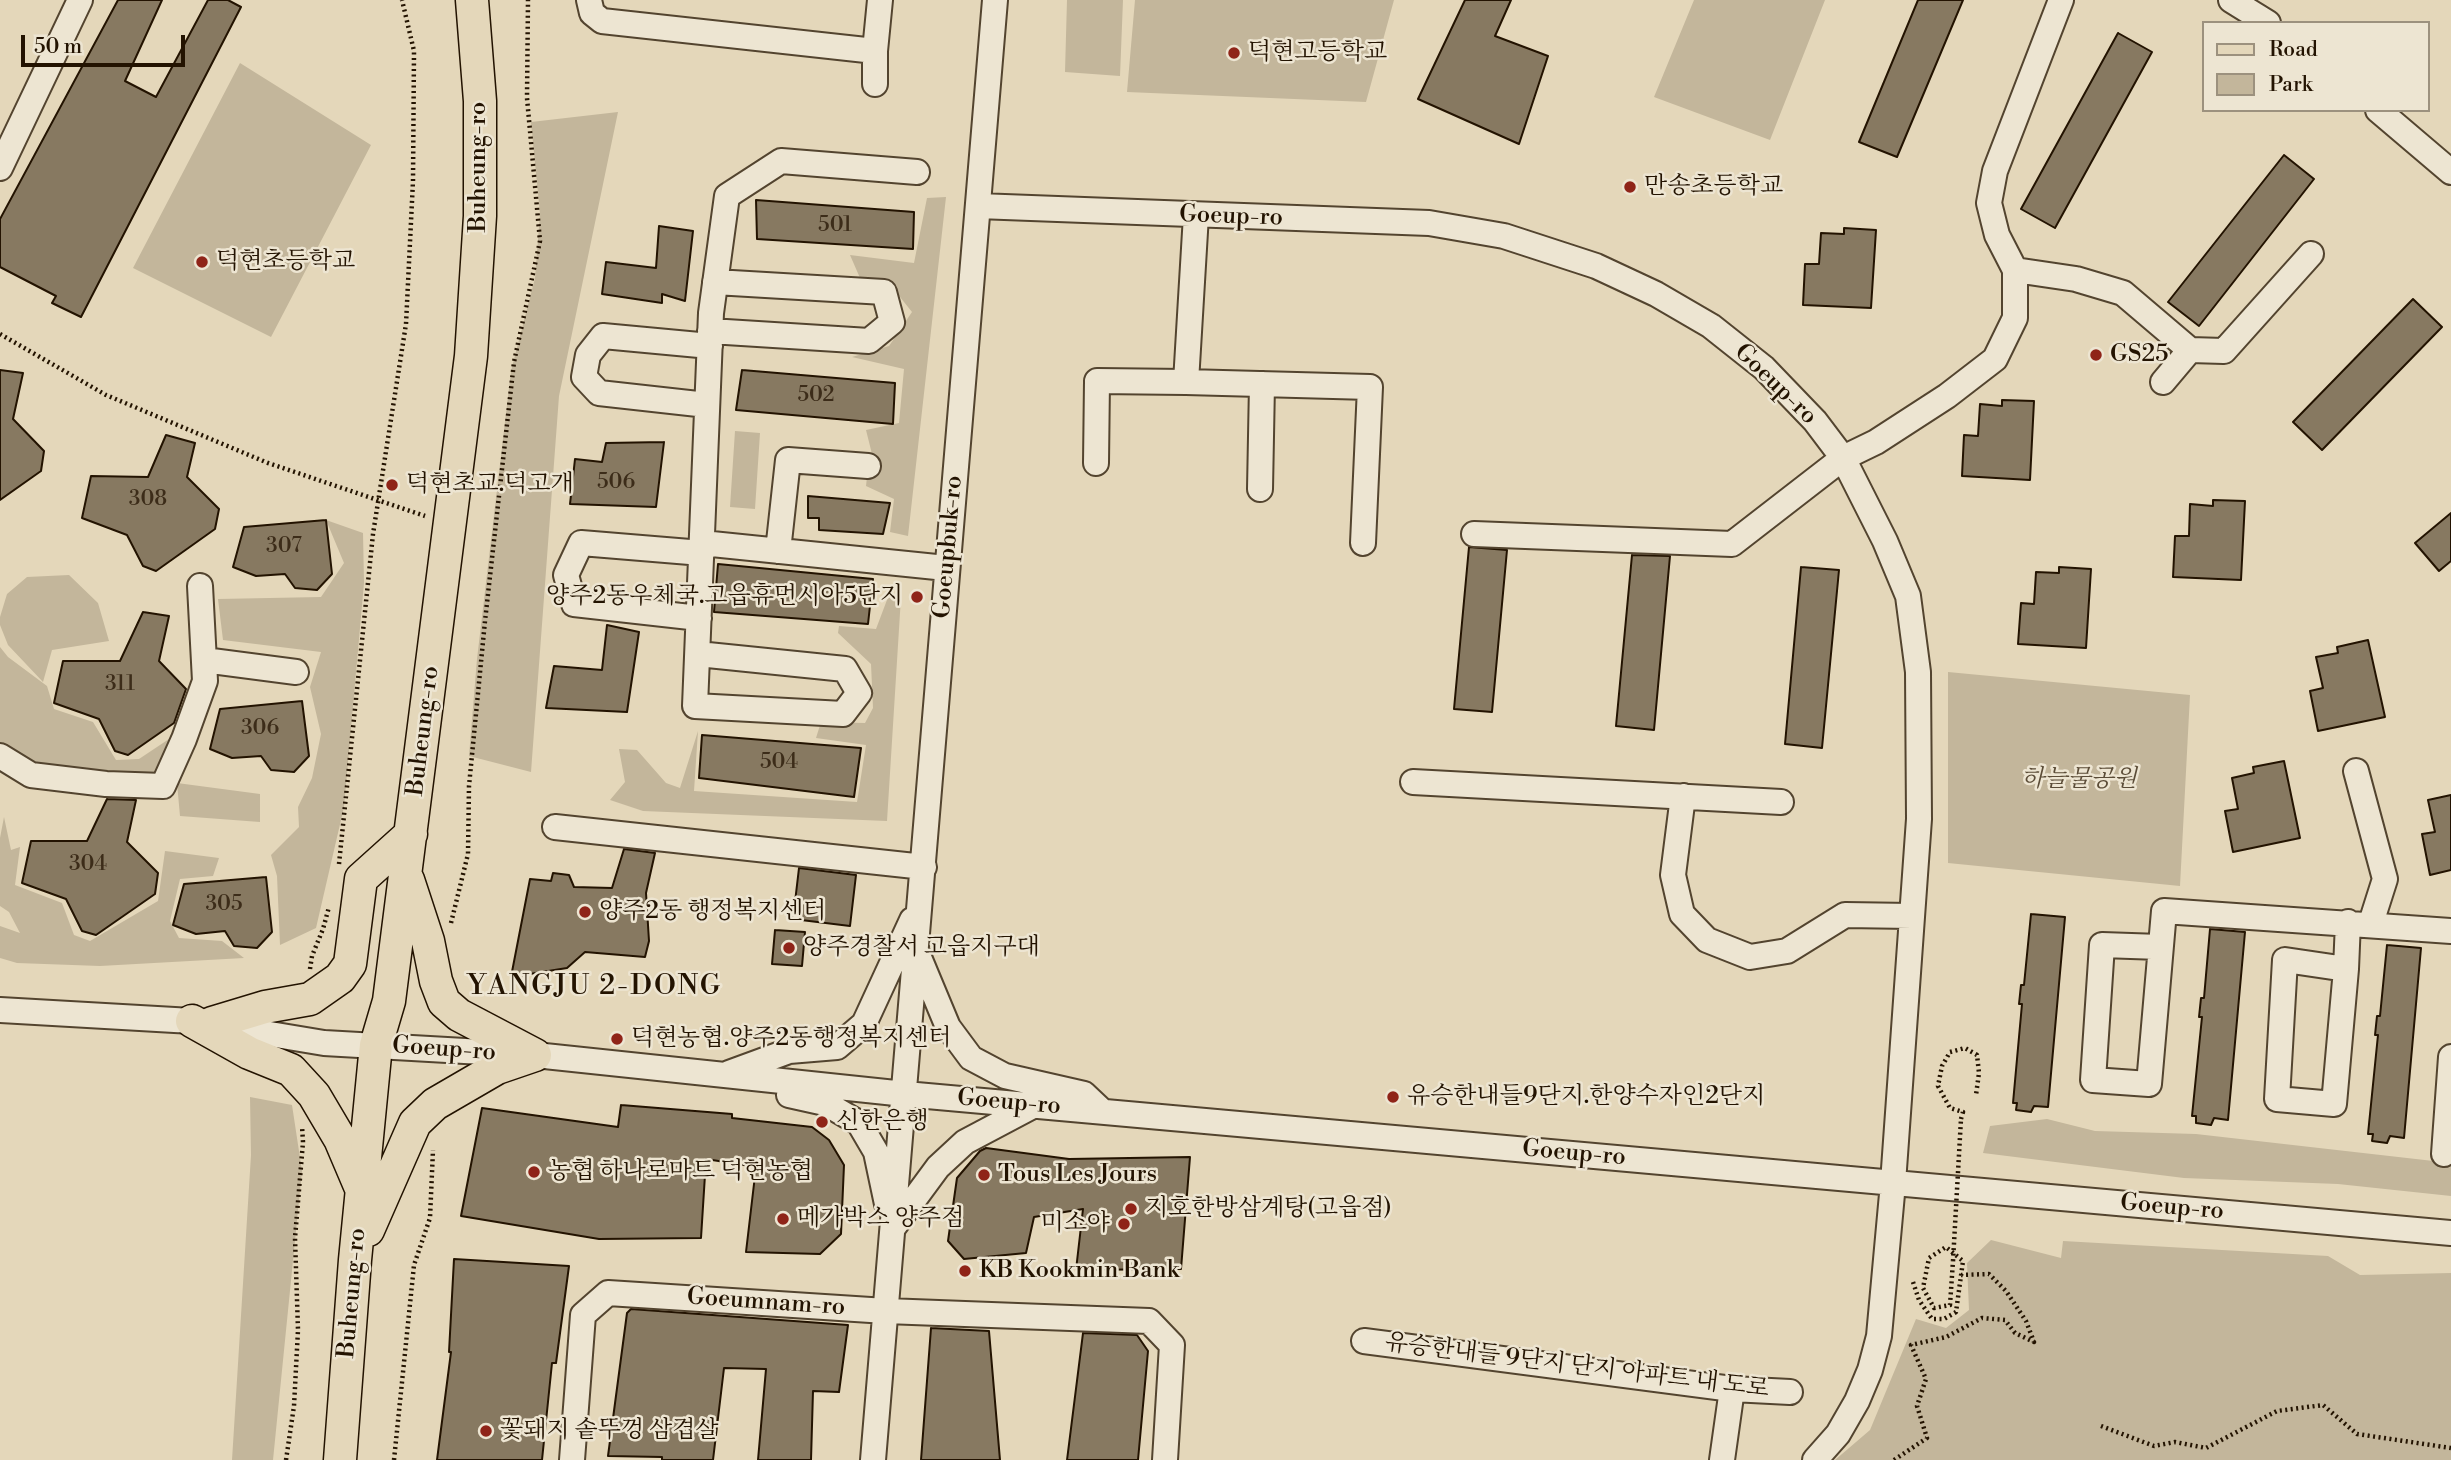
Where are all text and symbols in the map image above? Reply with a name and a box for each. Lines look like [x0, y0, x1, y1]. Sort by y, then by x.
scale bar [24, 21, 189, 65]
legend [2202, 21, 2430, 112]
text: 50 m [34, 34, 82, 60]
text: Road [2269, 37, 2318, 63]
place label: 덕현고등학교 [1248, 39, 1387, 67]
marker: 덕현고등학교 [1226, 45, 1242, 61]
text: Park [2269, 72, 2313, 98]
street label: Buheung-ro [465, 102, 493, 232]
place label: 만송초등학교 [1644, 173, 1783, 201]
marker: 만송초등학교 [1622, 179, 1638, 195]
street label: Goeup-ro [1179, 201, 1283, 233]
house number: 501 [818, 213, 852, 239]
place label: 덕현초등학교 [216, 248, 355, 276]
marker: 덕현초등학교 [194, 254, 210, 270]
street label: Goeup-ro [1728, 339, 1822, 431]
place label: GS25 [2110, 341, 2168, 369]
marker: GS25 [2088, 347, 2104, 363]
house number: 502 [797, 383, 835, 409]
house number: 506 [597, 470, 635, 496]
place label: 덕현초교.덕고개 [406, 471, 574, 499]
street label: Goeupbuk-ro [928, 474, 970, 620]
marker: 덕현초교.덕고개 [384, 477, 400, 493]
house number: 308 [129, 487, 167, 513]
house number: 307 [266, 534, 302, 560]
place label: 양주2동우체국.고읍휴먼시아5단지 [546, 583, 903, 611]
marker: 양주2동우체국.고읍휴먼시아5단지 [909, 589, 925, 605]
street label: Buheung-ro [402, 665, 446, 797]
house number: 311 [105, 672, 135, 698]
house number: 306 [241, 716, 279, 742]
house number: 504 [760, 750, 798, 776]
park label: 하늘물공원 [2021, 766, 2137, 794]
house number: 304 [69, 852, 107, 878]
house number: 305 [205, 892, 243, 918]
place label: 양주2동 행정복지센터 [599, 898, 826, 926]
marker: 양주2동 행정복지센터 [577, 904, 593, 920]
place label: 양주경찰서 고읍지구대 [803, 934, 1040, 962]
marker: 양주경찰서 고읍지구대 [781, 940, 797, 956]
district label: YANGJU 2-DONG [469, 970, 721, 1004]
place label: 덕현농협.양주2동행정복지센터 [631, 1025, 951, 1053]
marker: 덕현농협.양주2동행정복지센터 [609, 1031, 625, 1047]
street label: Goeup-ro [391, 1032, 497, 1068]
place label: 유승한내들9단지.한양수자인2단지 [1407, 1083, 1765, 1111]
street label: Goeup-ro [956, 1084, 1062, 1122]
marker: 유승한내들9단지.한양수자인2단지 [1385, 1089, 1401, 1105]
place label: 신한은행 [836, 1108, 929, 1136]
marker: 신한은행 [814, 1114, 830, 1130]
street label: Goeup-ro [1521, 1135, 1627, 1173]
place label: 농협 하나로마트 덕현농협 [548, 1158, 813, 1186]
place label: Tous Les Jours [998, 1161, 1157, 1189]
marker: 농협 하나로마트 덕현농협 [526, 1164, 542, 1180]
marker: Tous Les Jours [976, 1167, 992, 1183]
street label: Goeup-ro [2119, 1189, 2225, 1227]
place label: 지호한방삼계탕(고읍점) [1145, 1195, 1392, 1223]
marker: 지호한방삼계탕(고읍점) [1123, 1201, 1139, 1217]
place label: 메가박스 양주점 [797, 1205, 964, 1233]
place label: 미소야 [1040, 1210, 1110, 1238]
marker: 메가박스 양주점 [775, 1211, 791, 1227]
marker: 미소야 [1116, 1216, 1132, 1232]
street label: Buheung-ro [333, 1227, 373, 1359]
place label: KB Kookmin Bank [979, 1257, 1179, 1285]
marker: KB Kookmin Bank [957, 1263, 973, 1279]
street label: Goeumnam-ro [686, 1283, 846, 1323]
street label: 유승한내들 9단지 단지 아파트 내 도로 [1383, 1329, 1771, 1405]
place label: 꽃돼지 솥뚜껑 삼겹살 [500, 1417, 719, 1445]
marker: 꽃돼지 솥뚜껑 삼겹살 [478, 1423, 494, 1439]

